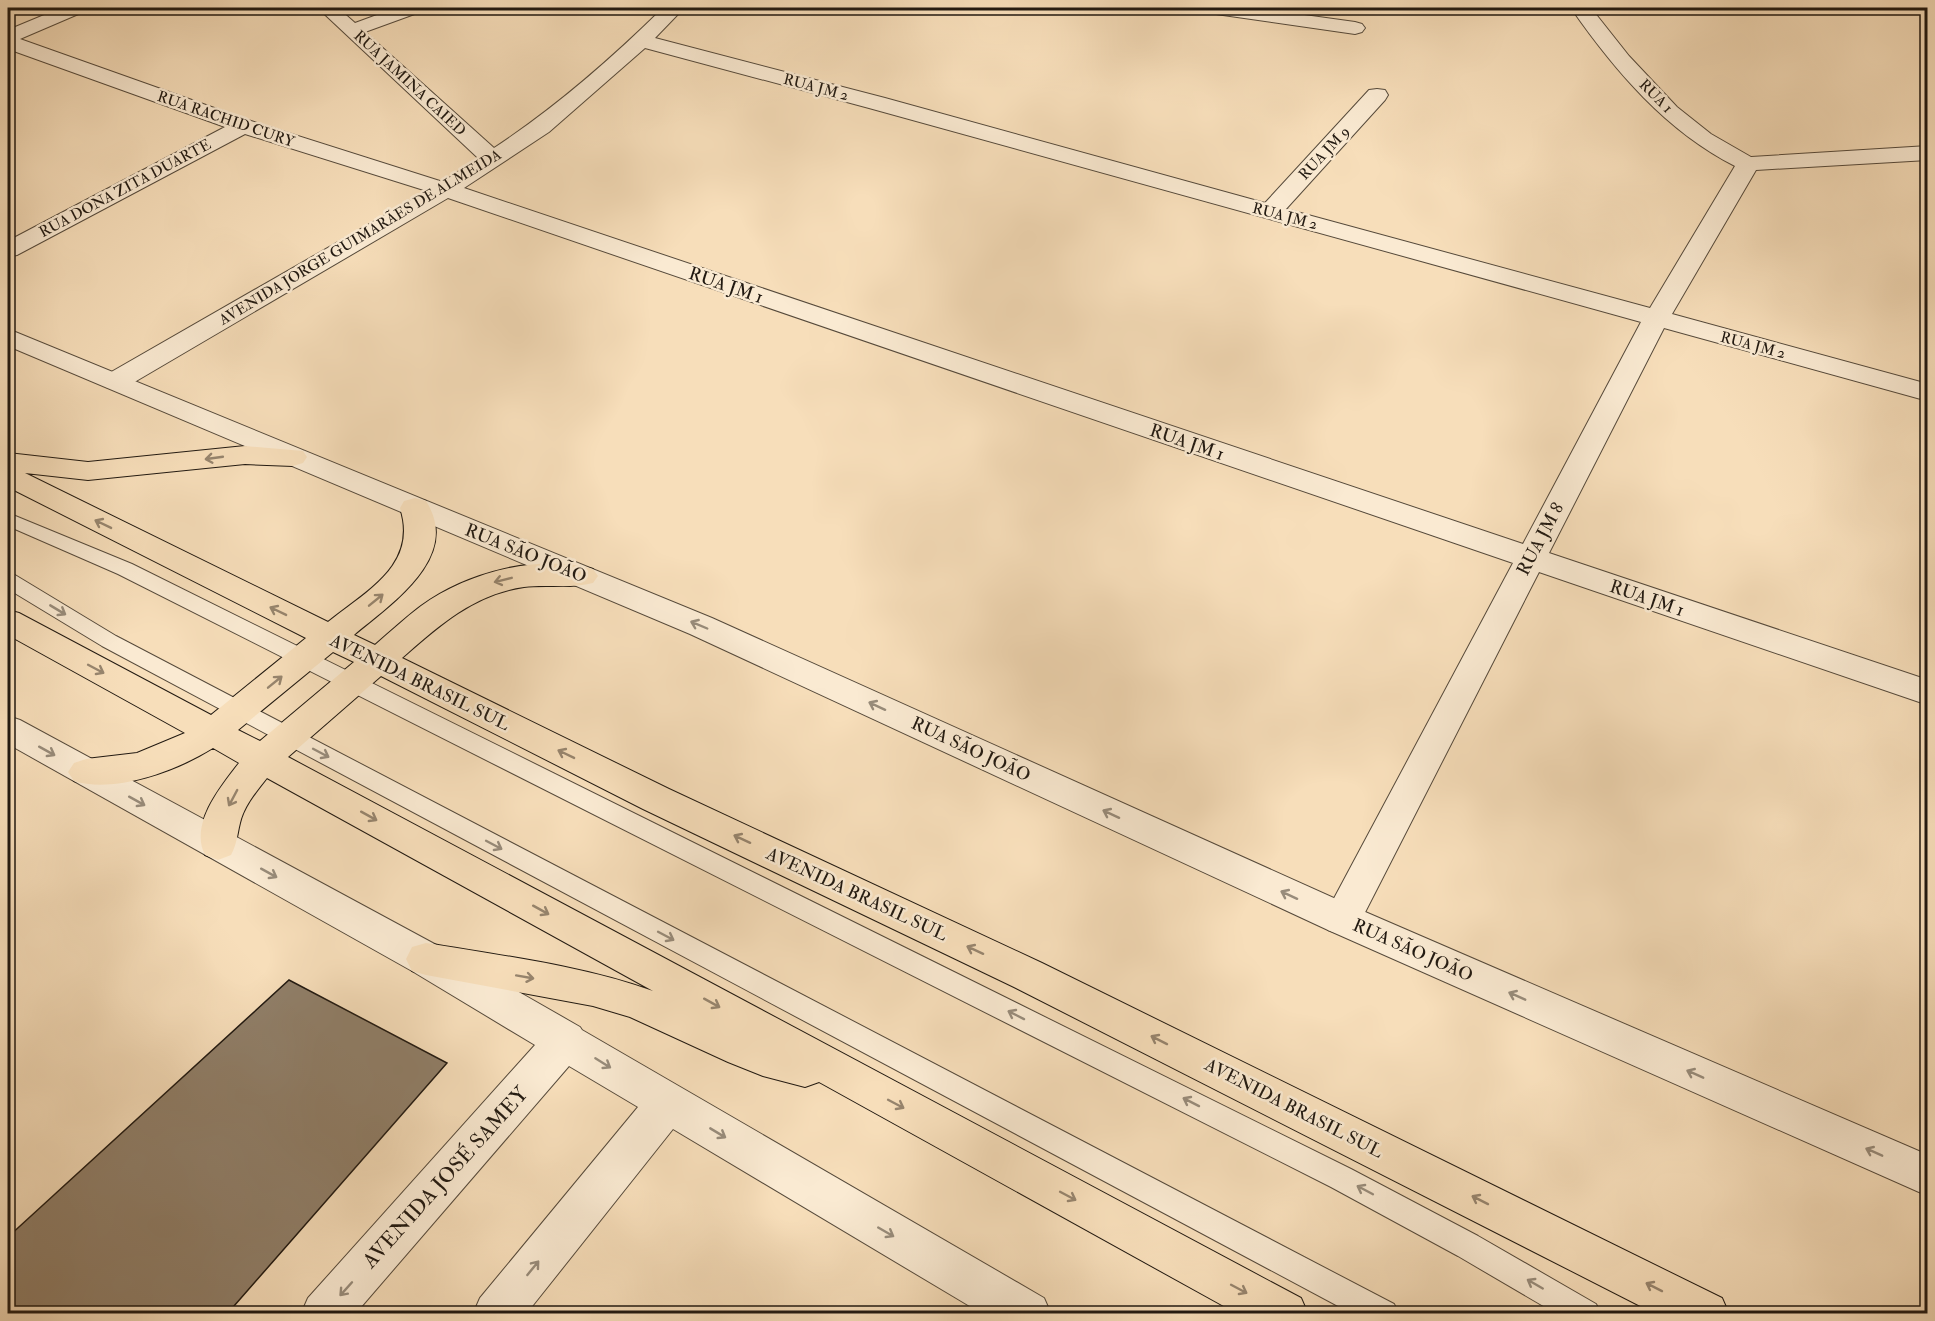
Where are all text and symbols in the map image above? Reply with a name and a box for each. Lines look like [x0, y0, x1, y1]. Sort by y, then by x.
street label: RUA JAMINA CAIED [349, 26, 470, 141]
street label: RUA JM 2 [781, 70, 851, 106]
street label: RUA 1 [1635, 75, 1677, 117]
street label: RUA RACHID CURY [155, 87, 298, 152]
street label: RUA JM 9 [1295, 122, 1355, 185]
street label: RUA DONA ZITA DUARTE [36, 135, 215, 242]
street label: AVENIDA JORGE GUIMARÃES DE ALMEIDA [214, 144, 506, 331]
street label: RUA JM 2 [1250, 199, 1320, 235]
street label: RUA JM 1 [686, 262, 766, 309]
street label: RUA JM 2 [1718, 328, 1788, 364]
street label: RUA JM 1 [1147, 419, 1227, 466]
one-way arrow [204, 453, 224, 464]
street label: RUA JM 8 [1512, 499, 1569, 580]
one-way arrow [95, 518, 113, 529]
street label: RUA SÃO JOÃO [462, 519, 590, 588]
one-way arrow [494, 574, 513, 586]
street label: RUA JM 1 [1607, 575, 1687, 622]
one-way arrow [367, 593, 383, 606]
one-way arrow [49, 605, 66, 617]
one-way arrow [270, 605, 287, 617]
one-way arrow [691, 619, 709, 631]
street label: AVENIDA BRASIL SUL [325, 628, 513, 736]
one-way arrow [87, 663, 104, 675]
one-way arrow [267, 675, 282, 689]
one-way arrow [868, 700, 886, 712]
street label: RUA SÃO JOÃO [907, 712, 1034, 787]
one-way arrow [38, 745, 55, 757]
one-way arrow [312, 748, 330, 760]
one-way arrow [558, 748, 576, 759]
one-way arrow [227, 789, 238, 807]
one-way arrow [128, 796, 146, 807]
one-way arrow [1103, 807, 1121, 819]
one-way arrow [360, 811, 378, 822]
one-way arrow [733, 833, 751, 845]
one-way arrow [484, 839, 502, 851]
street label: AVENIDA BRASIL SUL [762, 842, 951, 947]
one-way arrow [260, 867, 277, 879]
one-way arrow [1280, 888, 1298, 900]
one-way arrow [531, 905, 549, 916]
street label: RUA SÃO JOÃO [1349, 914, 1476, 987]
one-way arrow [657, 930, 674, 942]
one-way arrow [966, 943, 984, 955]
one-way arrow [514, 972, 534, 983]
one-way arrow [1508, 989, 1526, 1001]
one-way arrow [702, 998, 720, 1009]
one-way arrow [1008, 1009, 1025, 1021]
one-way arrow [1150, 1034, 1168, 1045]
street label: AVENIDA BRASIL SUL [1200, 1053, 1387, 1163]
one-way arrow [594, 1058, 611, 1070]
one-way arrow [1687, 1068, 1705, 1079]
street label: AVENIDA JOSÉ SAMEY [356, 1080, 535, 1275]
one-way arrow [1182, 1096, 1200, 1108]
one-way arrow [887, 1098, 904, 1110]
one-way arrow [709, 1127, 726, 1139]
one-way arrow [1865, 1146, 1884, 1157]
one-way arrow [1356, 1184, 1374, 1195]
one-way arrow [1059, 1190, 1076, 1202]
one-way arrow [1471, 1194, 1489, 1206]
one-way arrow [877, 1226, 894, 1238]
one-way arrow [526, 1260, 539, 1276]
one-way arrow [1527, 1278, 1544, 1290]
one-way arrow [339, 1281, 353, 1296]
one-way arrow [1645, 1281, 1663, 1293]
one-way arrow [1230, 1284, 1248, 1295]

